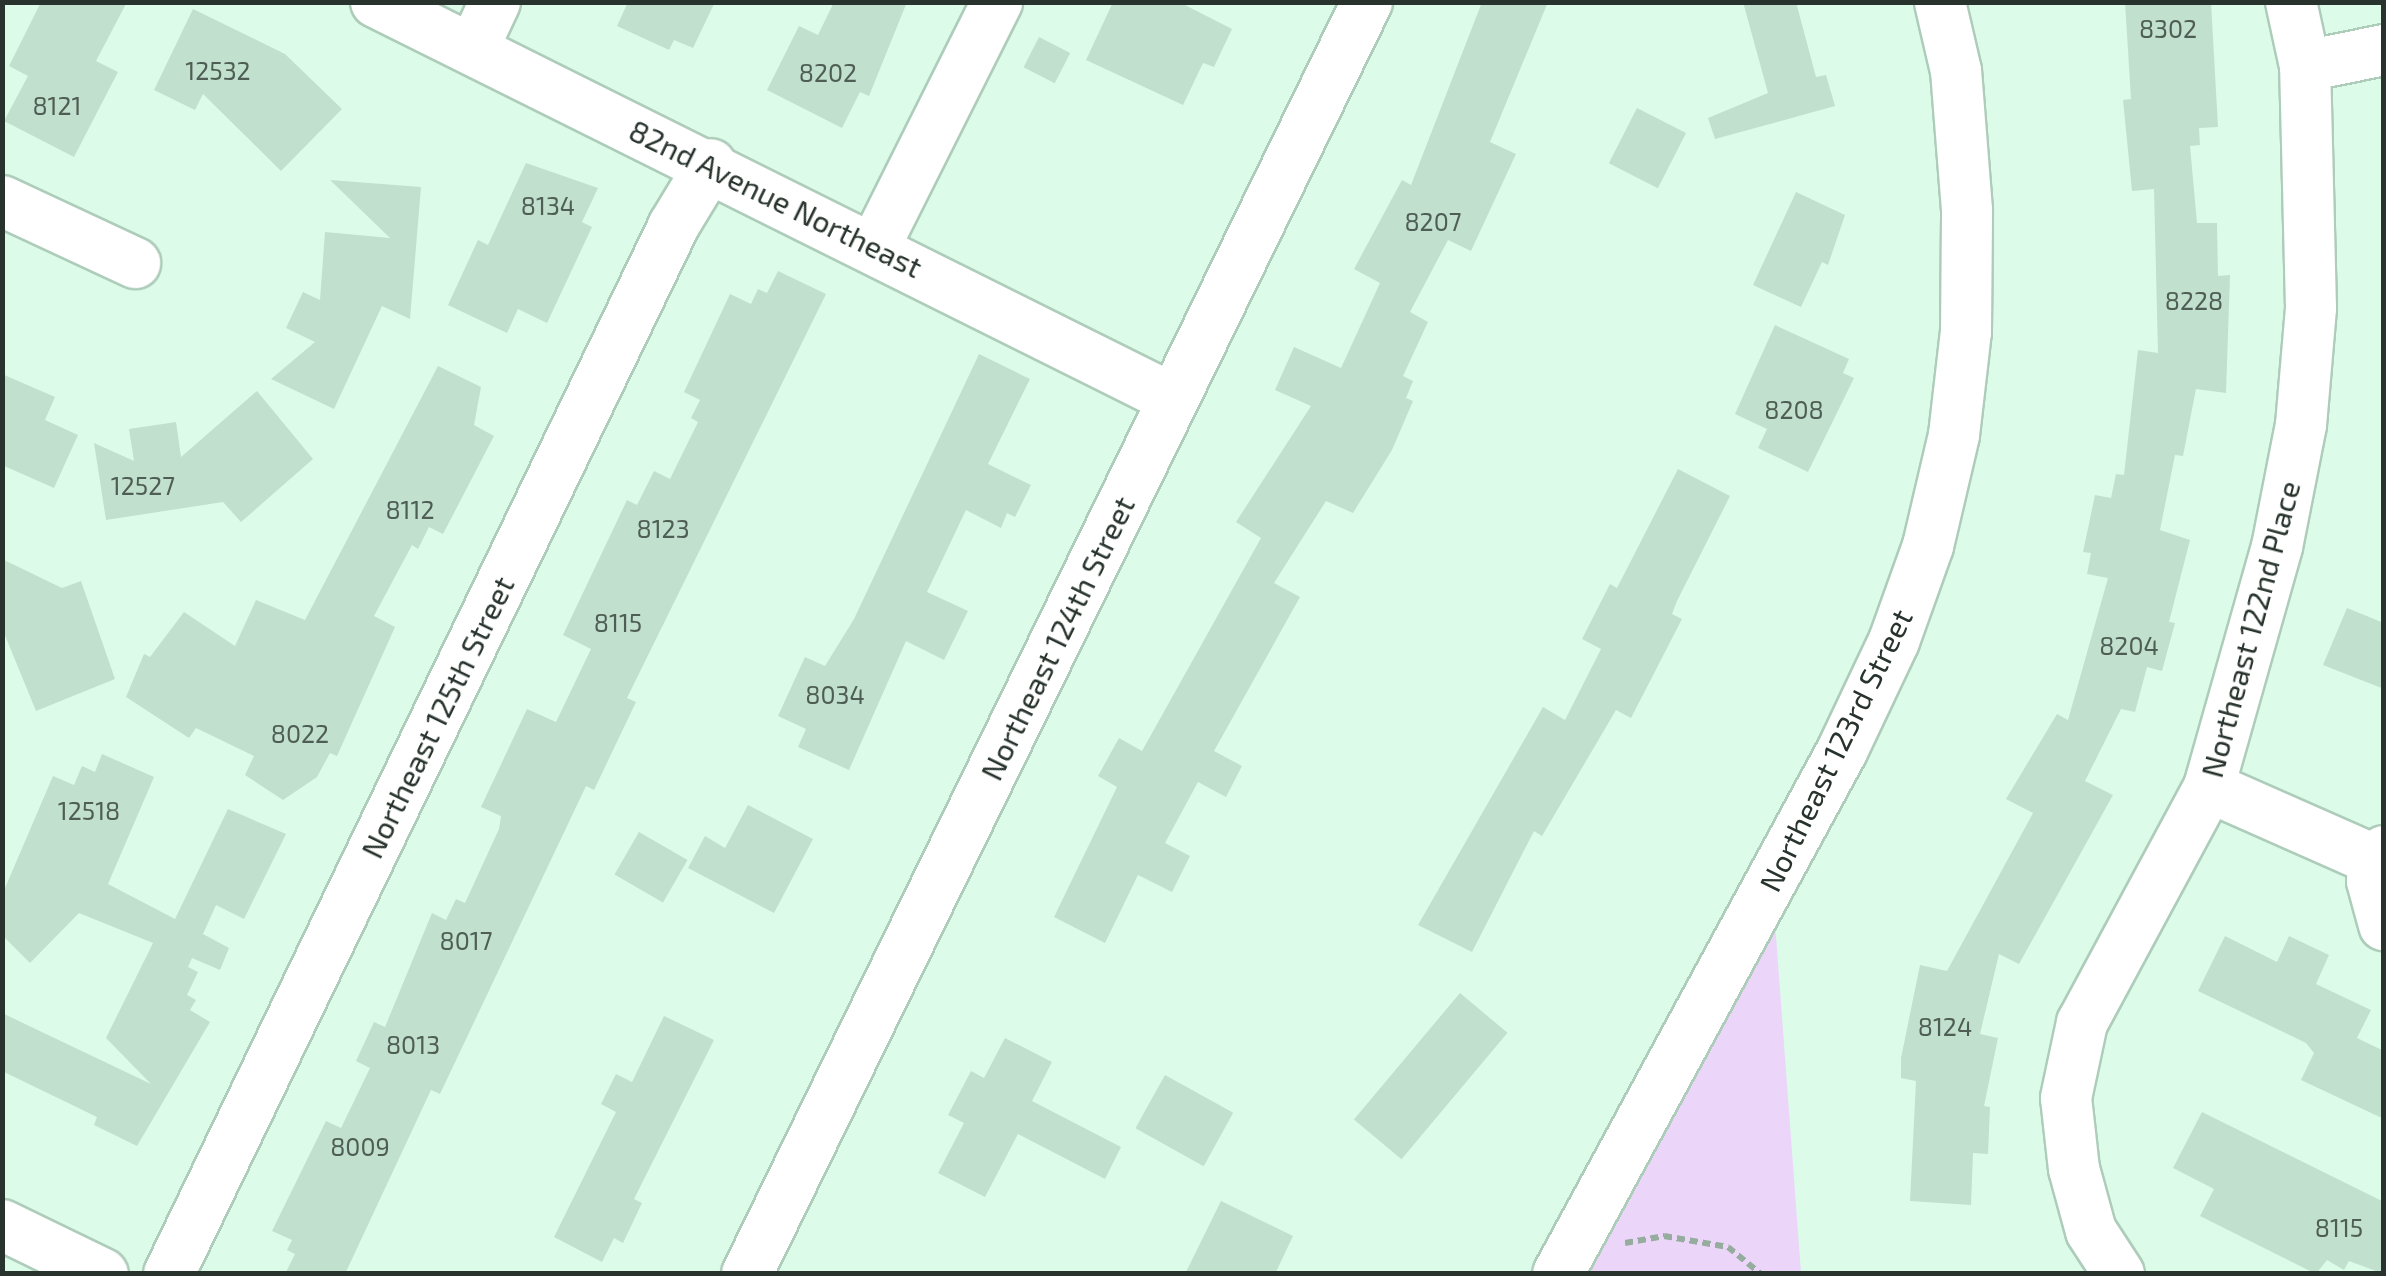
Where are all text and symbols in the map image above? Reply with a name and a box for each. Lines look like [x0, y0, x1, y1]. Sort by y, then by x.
house number: 8302 [2139, 13, 2197, 43]
house number: 12532 [185, 55, 251, 85]
house number: 8202 [799, 57, 857, 87]
house number: 8121 [32, 90, 82, 120]
street label: 82nd Avenue Northeast [623, 111, 929, 285]
house number: 8134 [521, 190, 575, 220]
house number: 8207 [1404, 206, 1462, 236]
house number: 8228 [2165, 285, 2223, 315]
house number: 8208 [1764, 394, 1824, 424]
house number: 12527 [111, 470, 175, 500]
street label: Northeast 122nd Place [2193, 477, 2307, 781]
street label: Northeast 124th Street [973, 490, 1141, 786]
house number: 8112 [385, 494, 435, 524]
house number: 8123 [636, 513, 690, 543]
street label: Northeast 125th Street [353, 570, 521, 864]
street label: Northeast 123rd Street [1751, 603, 1919, 897]
house number: 8115 [594, 607, 642, 637]
house number: 8204 [2099, 630, 2159, 660]
house number: 8034 [805, 679, 865, 709]
house number: 8022 [271, 718, 329, 748]
house number: 12518 [58, 795, 120, 825]
house number: 8017 [440, 925, 492, 955]
house number: 8124 [1918, 1011, 1972, 1041]
house number: 8013 [386, 1029, 440, 1059]
house number: 8009 [330, 1131, 390, 1161]
house number: 8115 [2315, 1212, 2363, 1242]

